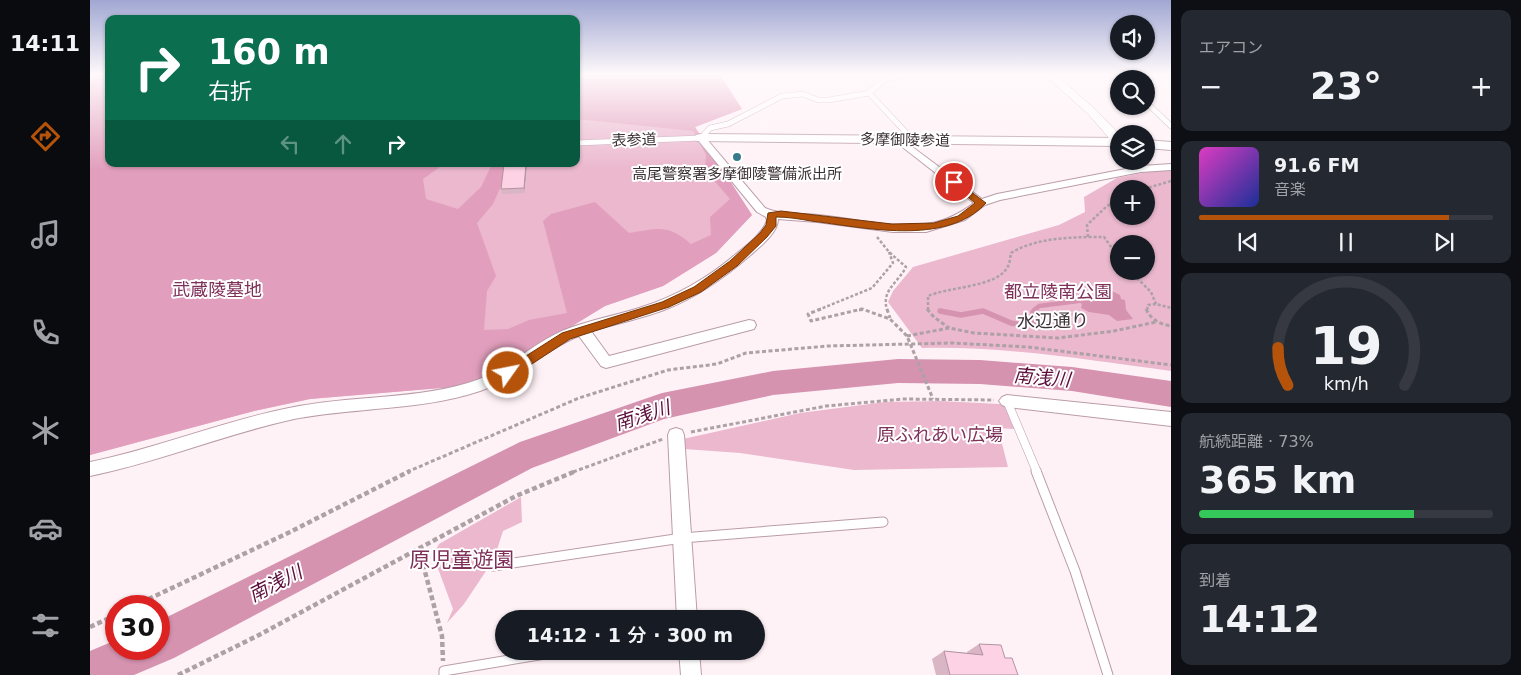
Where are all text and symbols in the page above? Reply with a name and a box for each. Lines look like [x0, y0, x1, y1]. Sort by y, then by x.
map controls [1110, 15, 1155, 280]
button: sound [1110, 15, 1155, 60]
text: 14:11 [10, 31, 80, 56]
text: 160 m [208, 32, 330, 72]
icon: right [125, 35, 190, 100]
text: エアコン [1199, 38, 1263, 57]
text: 23° [1310, 64, 1382, 108]
button: search [1110, 70, 1155, 115]
text: − [1199, 70, 1222, 103]
text: + [1470, 70, 1493, 103]
text: 右折 [208, 79, 252, 104]
icon: directions [28, 119, 63, 154]
button: layers [1110, 125, 1155, 170]
icon: left [276, 130, 304, 158]
icon: ahead [329, 130, 357, 158]
icon: right [382, 130, 410, 158]
street label: 表参道 [611, 130, 657, 150]
street label: 多摩御陵参道 [860, 130, 950, 150]
marker: 高尾警察署多摩御陵警備派出所 [731, 151, 743, 163]
text: 91.6 FM [1274, 154, 1359, 176]
pin [933, 161, 975, 203]
place label: 高尾警察署多摩御陵警備派出所 [632, 165, 842, 183]
icon: arrive [940, 168, 968, 196]
button: + [1110, 180, 1155, 225]
text: 音楽 [1274, 180, 1306, 199]
icon: music [28, 217, 63, 252]
icon: previous [1234, 228, 1262, 256]
icon: pause [1332, 228, 1360, 256]
icon: next [1430, 228, 1458, 256]
button: − [1110, 235, 1155, 280]
park label: 武蔵陵墓地 [172, 279, 262, 300]
park label: 都立陵南公園 [1004, 281, 1112, 302]
street label: 水辺通り [1017, 309, 1089, 332]
icon: phone [28, 315, 63, 350]
text: 19 [1310, 316, 1382, 376]
position arrow [481, 346, 533, 398]
water label: 南浅川 [1013, 364, 1073, 391]
text: km/h [1323, 373, 1369, 394]
water label: 南浅川 [611, 395, 674, 434]
icon: climate [28, 413, 63, 448]
park label: 原ふれあい広場 [877, 424, 1003, 445]
text: 航続距離 · 73% [1199, 432, 1314, 451]
text: 365 km [1199, 458, 1356, 502]
icon: car [28, 511, 63, 546]
park label: 原児童遊園 [410, 548, 515, 572]
water label: 南浅川 [245, 559, 307, 606]
text: 到着 [1199, 571, 1231, 590]
speed limit sign: 30 [105, 595, 170, 660]
text: 14:12 [1199, 597, 1320, 641]
icon: filters [28, 608, 63, 643]
text: 14:12 · 1 分 · 300 m [527, 624, 733, 646]

